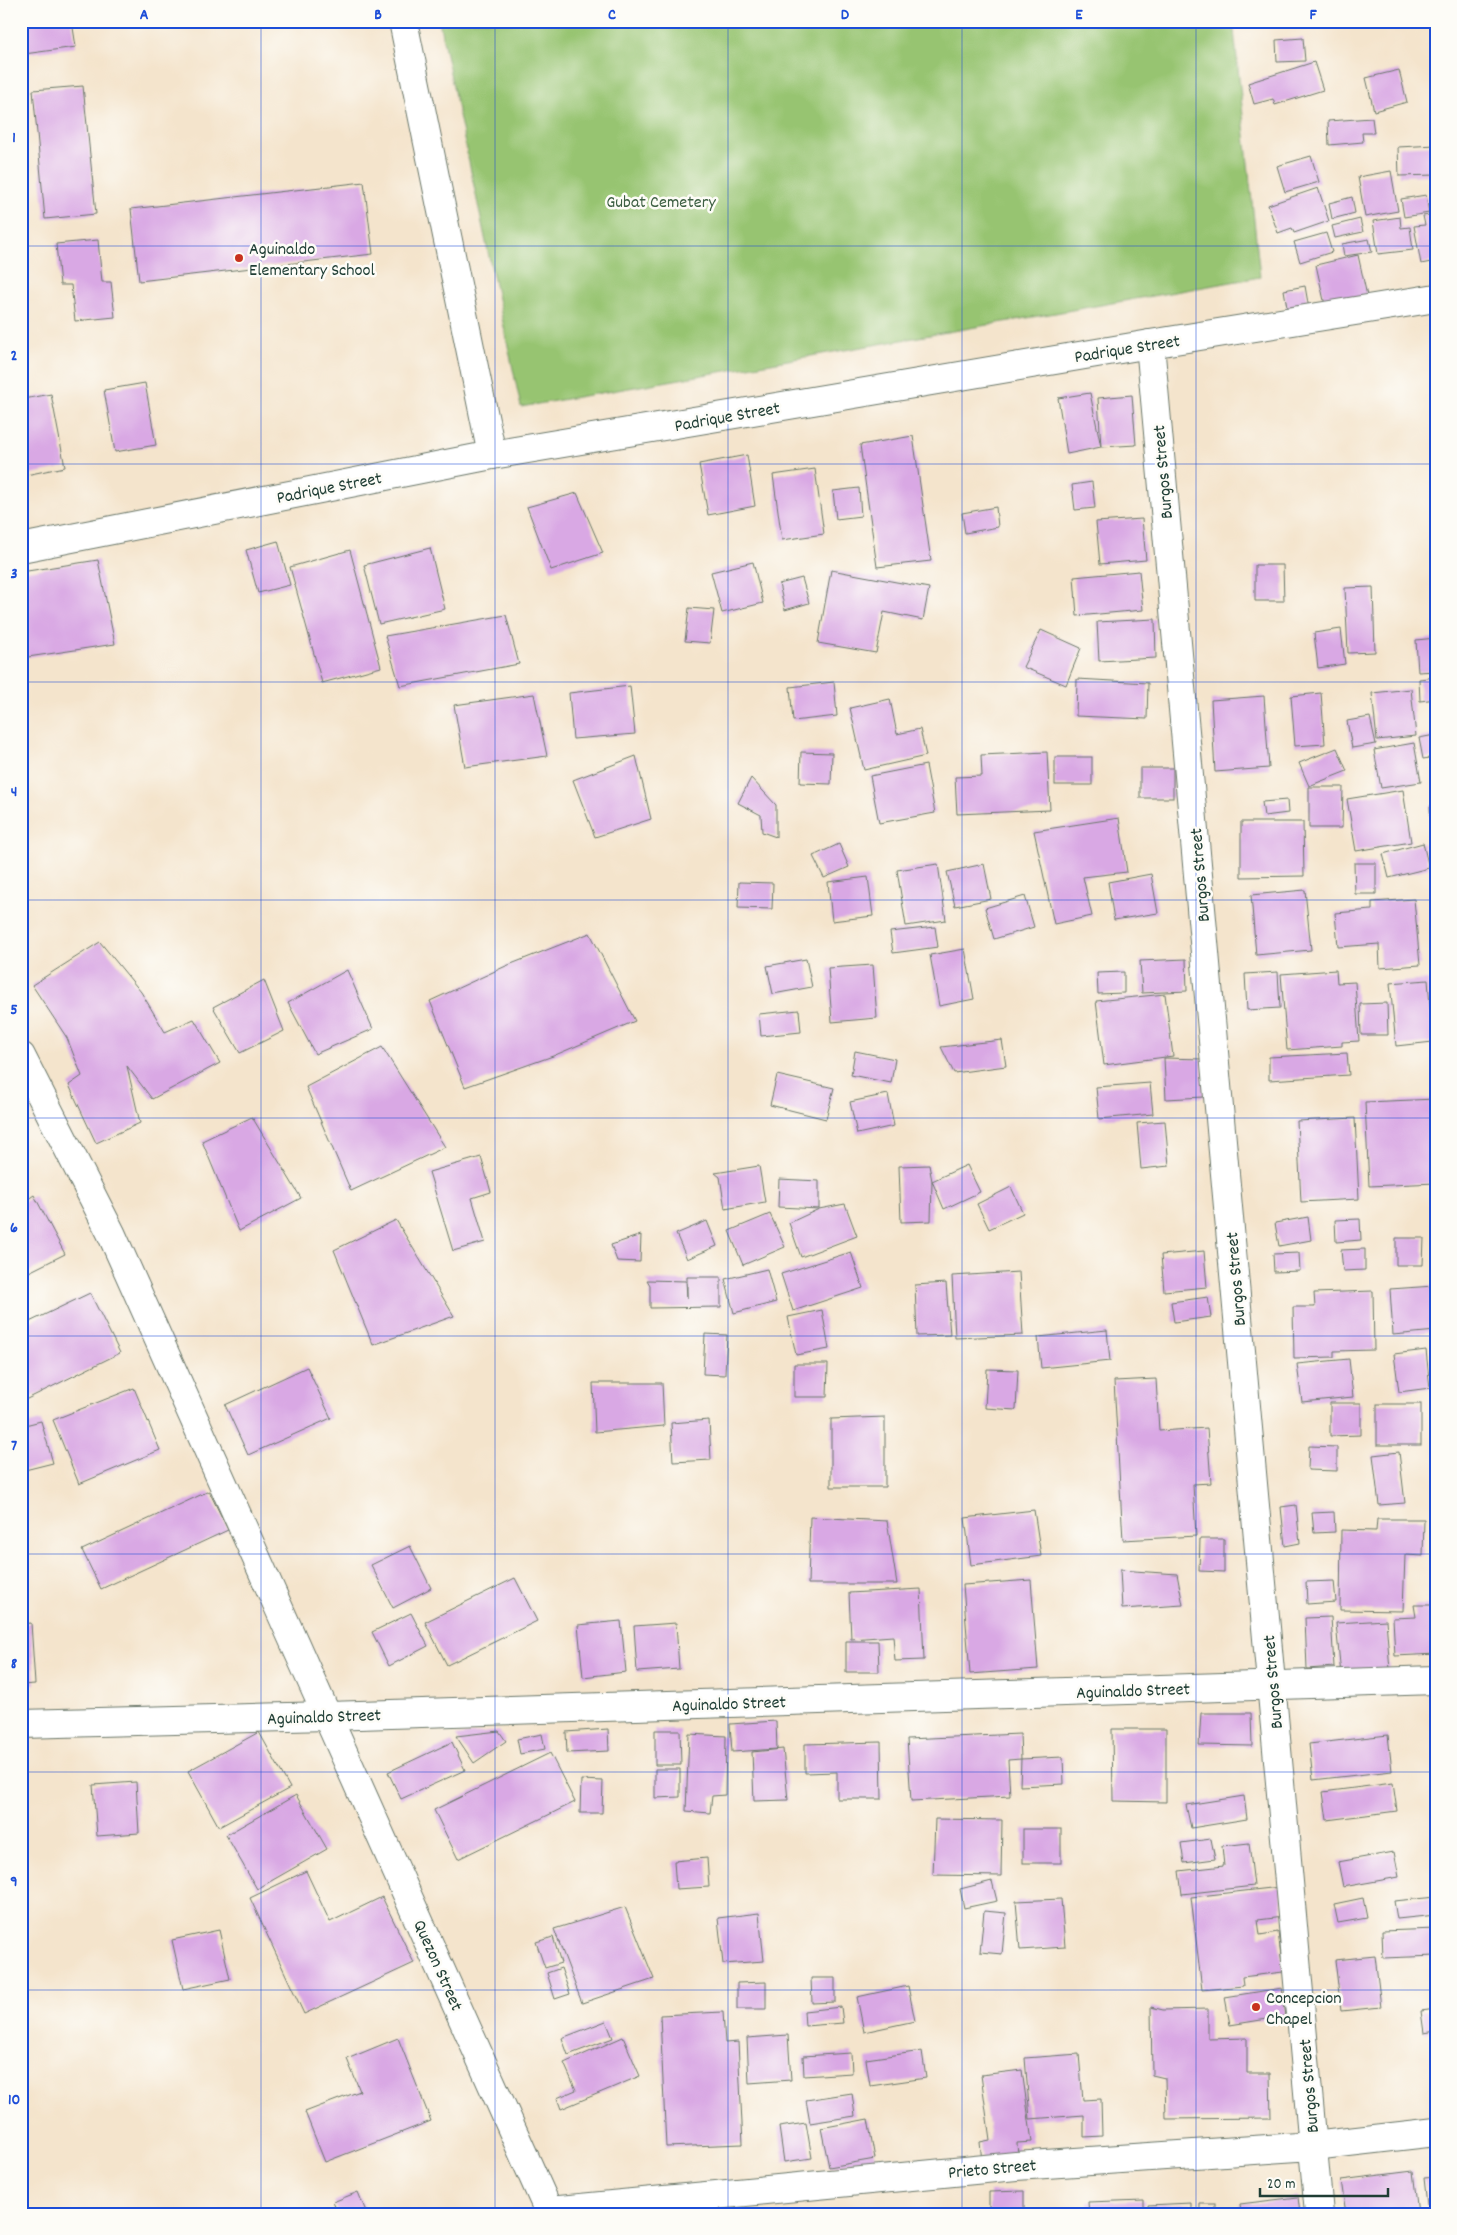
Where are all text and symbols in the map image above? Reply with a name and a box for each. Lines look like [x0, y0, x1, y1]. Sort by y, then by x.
text: A [140, 4, 149, 27]
text: B [374, 4, 382, 27]
text: C [608, 4, 616, 27]
text: D [841, 4, 850, 27]
text: E [1075, 4, 1083, 27]
text: F [1309, 4, 1317, 27]
text: 1 [12, 127, 16, 150]
park label: Gubat Cemetery [606, 191, 716, 216]
place label: Aguinaldo Elementary School [249, 238, 376, 284]
marker: Aguinaldo Elementary School [233, 252, 245, 264]
street label: Padrique Street [1073, 330, 1182, 371]
text: 2 [11, 345, 18, 368]
street label: Padrique Street [673, 397, 782, 440]
street label: Burgos Street [1148, 423, 1181, 520]
street label: Padrique Street [275, 467, 385, 512]
text: 3 [10, 563, 18, 586]
text: 4 [11, 781, 17, 804]
street label: Burgos Street [1185, 826, 1218, 923]
text: 5 [10, 999, 18, 1022]
text: 6 [10, 1217, 18, 1240]
street label: Burgos Street [1221, 1230, 1254, 1327]
text: 7 [11, 1435, 17, 1458]
street label: Burgos Street [1258, 1633, 1291, 1730]
text: 8 [11, 1653, 18, 1676]
street label: Aguinaldo Street [1076, 1678, 1191, 1707]
street label: Aguinaldo Street [672, 1691, 787, 1720]
street label: Aguinaldo Street [267, 1704, 382, 1733]
text: 9 [10, 1871, 18, 1894]
street label: Quezon Street [406, 1917, 468, 2016]
place label: Concepcion Chapel [1266, 1987, 1342, 2033]
marker: Concepcion Chapel [1250, 2001, 1262, 2013]
street label: Burgos Street [1294, 2037, 1327, 2134]
text: 10 [8, 2089, 20, 2112]
street label: Prieto Street [947, 2154, 1038, 2187]
scale bar [1260, 2165, 1387, 2197]
text: 20 m [1267, 2174, 1295, 2196]

